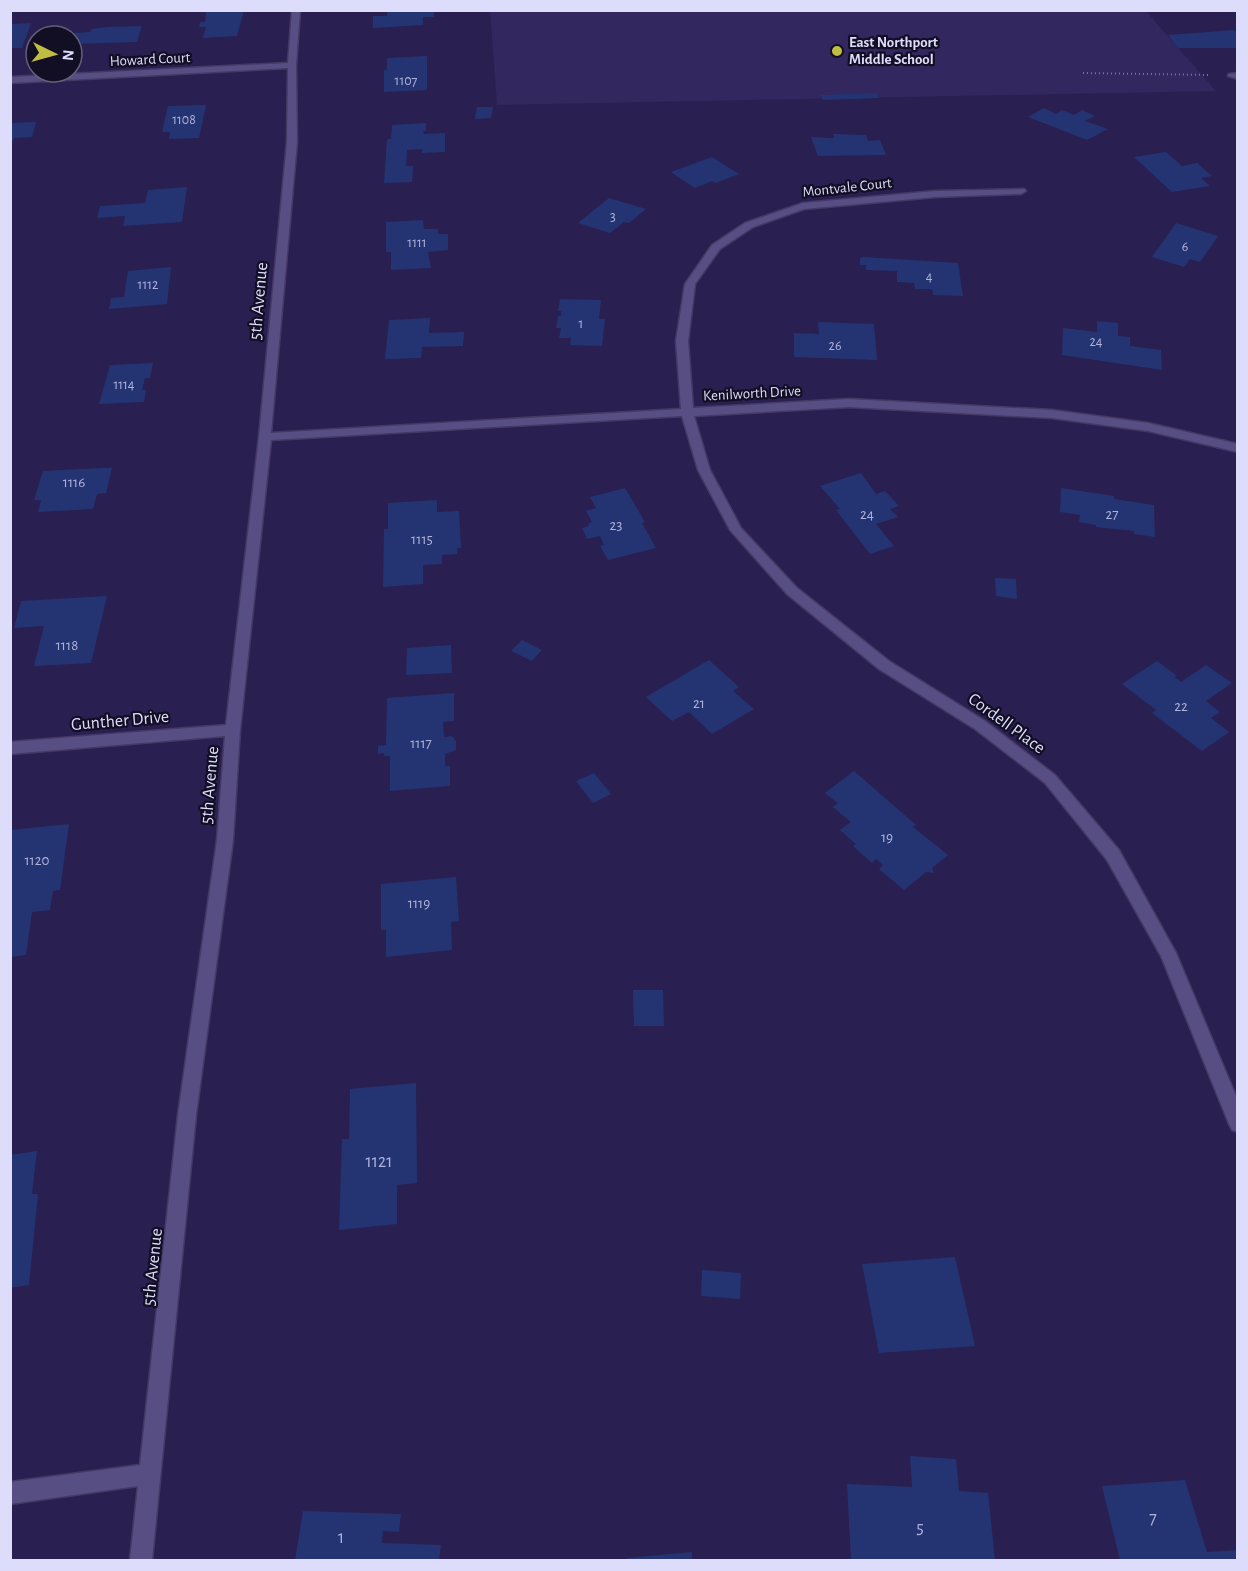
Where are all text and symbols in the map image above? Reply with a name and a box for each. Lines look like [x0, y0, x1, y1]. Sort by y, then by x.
north arrow [24, 24, 84, 84]
place label: East Northport Middle School [849, 35, 938, 67]
marker: East Northport Middle School [830, 44, 844, 58]
text: N [59, 49, 76, 61]
street label: Howard Court [109, 50, 191, 69]
house number: 1107 [395, 74, 418, 88]
house number: 1108 [172, 113, 196, 127]
street label: Montvale Court [802, 175, 893, 200]
house number: 3 [610, 210, 616, 224]
house number: 1111 [407, 236, 427, 250]
house number: 6 [1182, 240, 1188, 254]
street label: 5th Avenue [247, 261, 271, 341]
house number: 4 [926, 270, 933, 284]
house number: 1112 [138, 278, 158, 292]
house number: 1 [579, 317, 583, 331]
house number: 24 [1089, 335, 1103, 349]
house number: 26 [829, 339, 841, 353]
house number: 1114 [113, 378, 135, 392]
street label: Kenilworth Drive [703, 383, 801, 404]
house number: 1116 [63, 475, 85, 490]
house number: 24 [860, 507, 874, 522]
house number: 27 [1105, 507, 1119, 522]
house number: 23 [609, 518, 623, 533]
house number: 1115 [411, 532, 433, 547]
house number: 1118 [56, 638, 78, 653]
street label: Cordell Place [965, 690, 1048, 758]
house number: 21 [693, 696, 705, 711]
house number: 22 [1174, 699, 1188, 714]
street label: Gunther Drive [70, 708, 170, 734]
house number: 1117 [410, 736, 432, 751]
street label: 5th Avenue [198, 745, 222, 825]
house number: 19 [881, 830, 893, 845]
house number: 1120 [24, 853, 50, 868]
house number: 1119 [408, 896, 430, 911]
house number: 1121 [366, 1153, 392, 1171]
street label: 5th Avenue [140, 1227, 166, 1307]
house number: 7 [1149, 1510, 1157, 1528]
house number: 5 [916, 1519, 924, 1537]
house number: 1 [338, 1529, 344, 1547]

